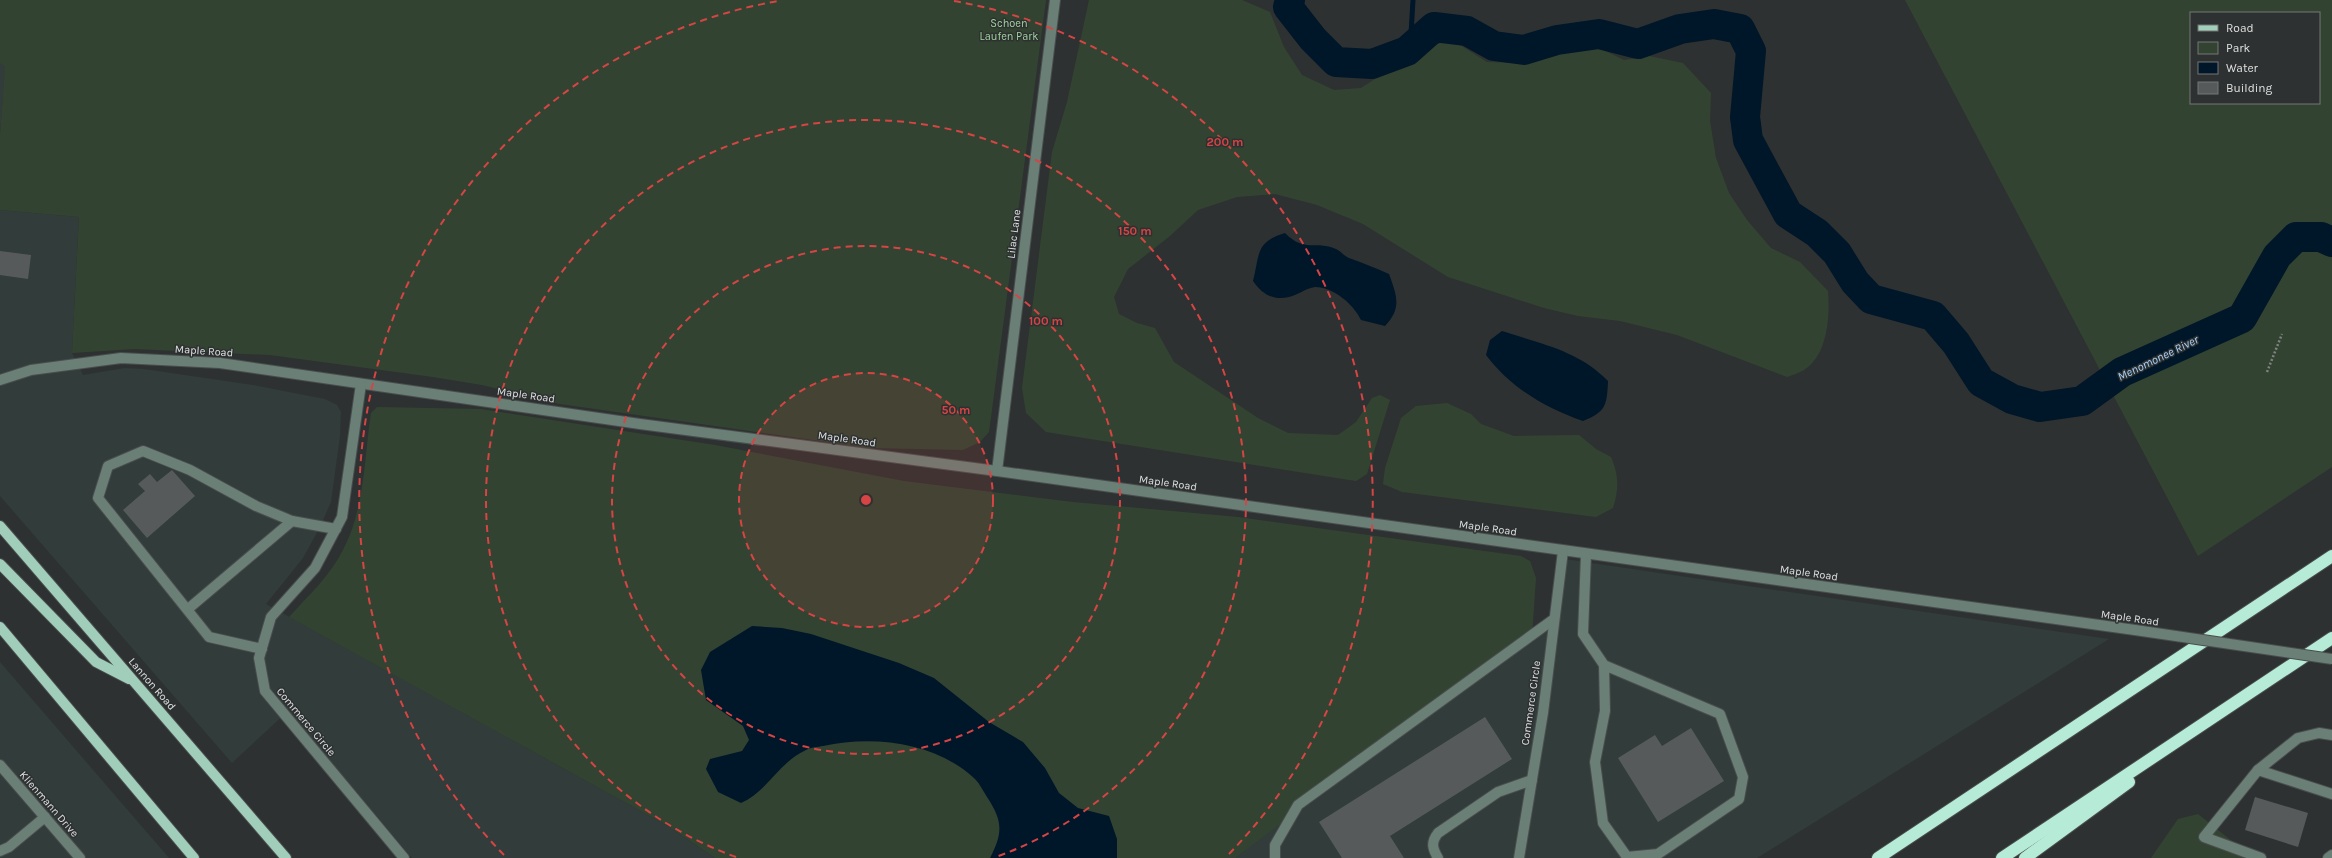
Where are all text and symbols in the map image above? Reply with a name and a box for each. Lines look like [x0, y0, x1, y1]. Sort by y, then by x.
legend [2190, 12, 2320, 104]
park label: Schoen Laufen Park [980, 17, 1038, 43]
text: Road [2226, 21, 2254, 35]
text: Park [2226, 41, 2251, 55]
text: Water [2226, 61, 2259, 75]
text: Building [2226, 81, 2273, 95]
text: 200 m [1207, 135, 1243, 149]
street label: Lilac Lane [1005, 208, 1023, 259]
text: 150 m [1118, 224, 1152, 238]
text: 100 m [1029, 314, 1063, 328]
water label: Menomonee River [2115, 332, 2202, 384]
street label: Maple Road [174, 342, 234, 360]
street label: Maple Road [496, 384, 556, 406]
text: 50 m [942, 403, 971, 417]
street label: Maple Road [817, 428, 877, 450]
street label: Maple Road [1138, 472, 1198, 494]
centre of rings [859, 493, 873, 507]
street label: Maple Road [1458, 517, 1518, 539]
street label: Maple Road [1779, 562, 1839, 584]
street label: Maple Road [2100, 607, 2160, 629]
street label: Lannon Road [126, 655, 178, 713]
street label: Commerce Circle [1519, 660, 1543, 746]
street label: Commerce Circle [274, 685, 339, 759]
street label: Klienmann Drive [17, 768, 81, 840]

